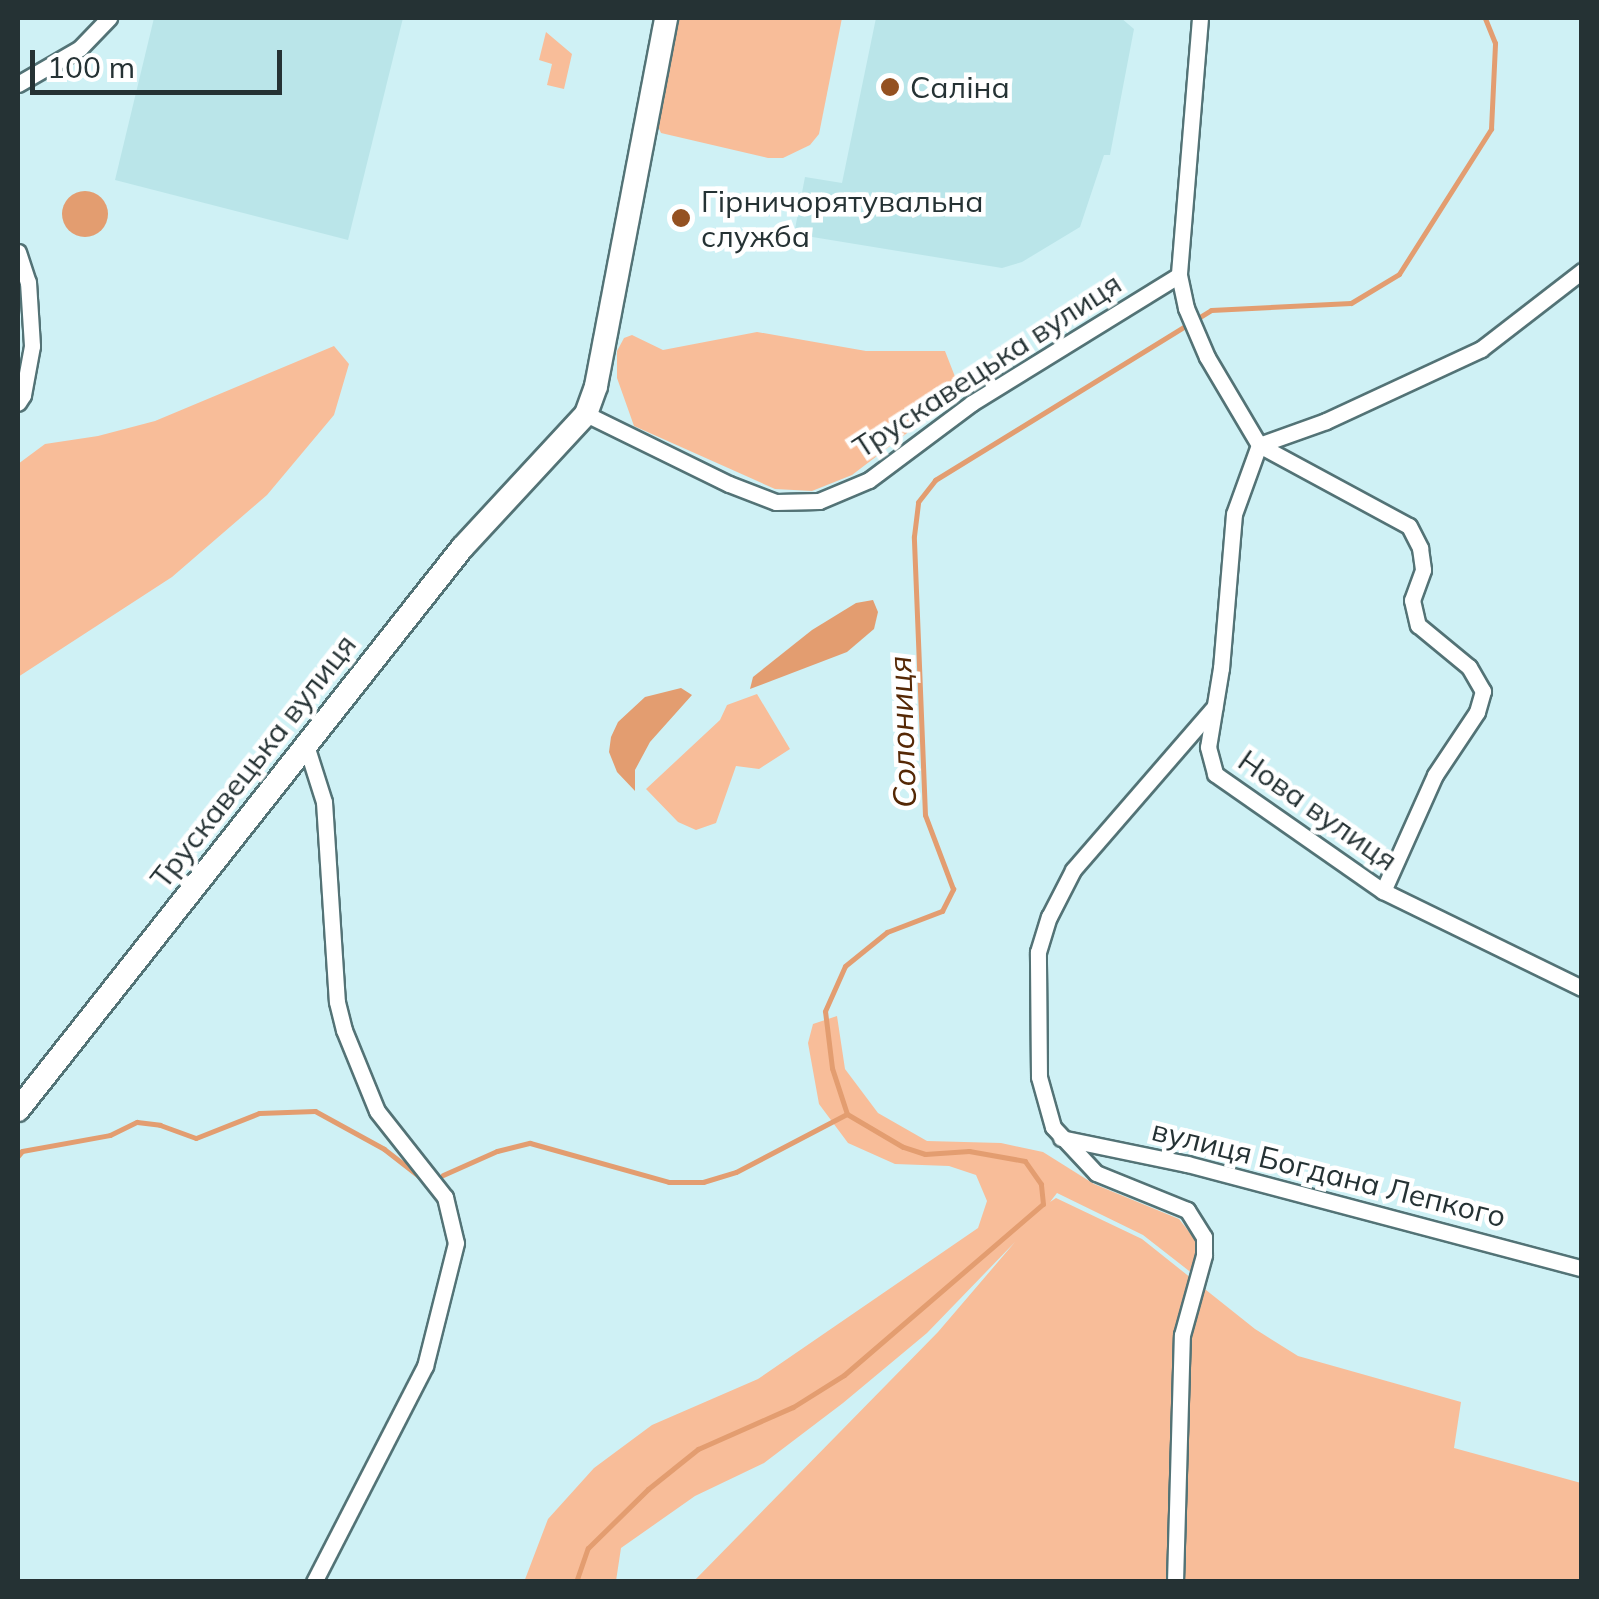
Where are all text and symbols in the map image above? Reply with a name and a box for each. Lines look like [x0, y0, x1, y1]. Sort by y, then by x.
scale bar [35, 30, 288, 92]
text: 100 m [47, 48, 135, 86]
place label: Саліна [910, 69, 1010, 105]
marker: Саліна [879, 76, 901, 98]
place label: Гірничорятувальна служба [701, 183, 984, 254]
marker: Гірничорятувальна служба [670, 207, 692, 229]
street label: Трускавецька вулиця [846, 265, 1128, 465]
street label: Трускавецька вулиця [143, 627, 363, 895]
water label: Солониця [880, 655, 924, 809]
street label: Нова вулиця [1232, 742, 1404, 878]
street label: вулиця Богдана Лепкого [1148, 1112, 1510, 1234]

